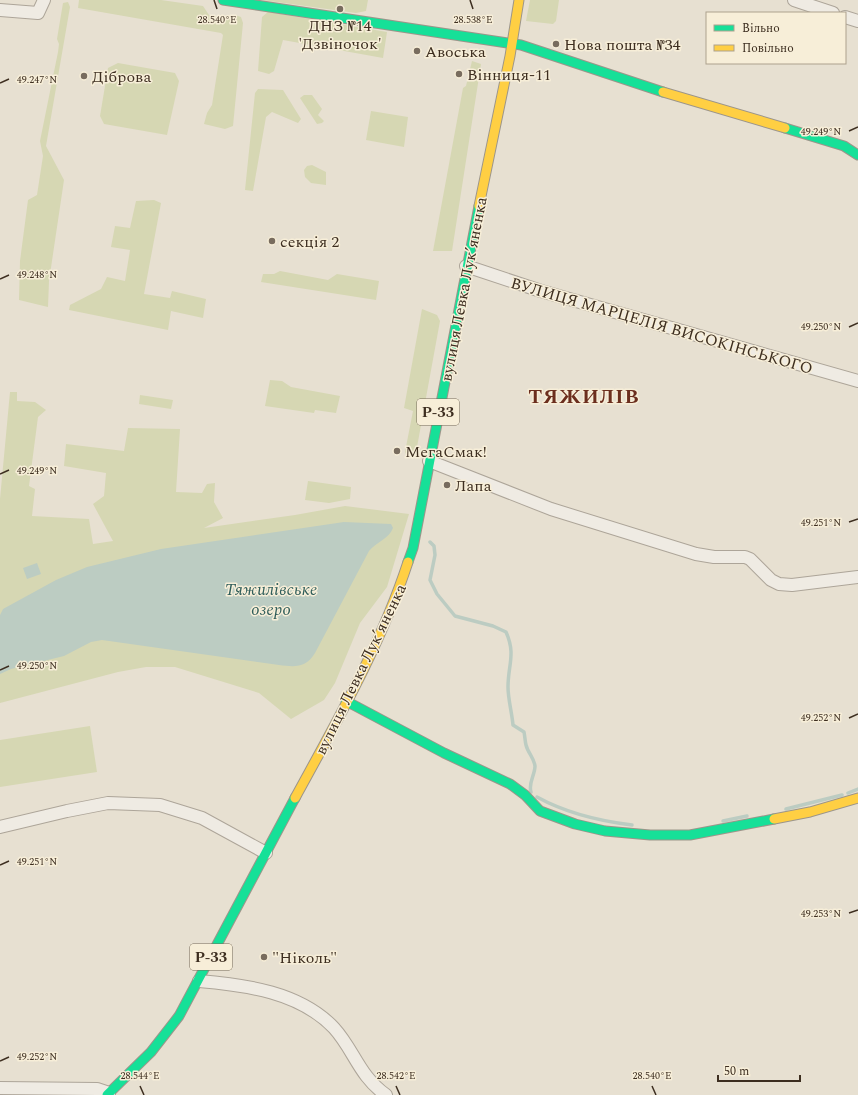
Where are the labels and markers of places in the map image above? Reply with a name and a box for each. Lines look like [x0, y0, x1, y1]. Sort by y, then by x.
marker: ДНЗ №14 'Дзвіночок' [335, 4, 345, 14]
place label: ДНЗ №14 'Дзвіночок' [298, 14, 382, 56]
place label: Нова пошта №34 [564, 33, 680, 57]
marker: Нова пошта №34 [551, 39, 561, 49]
place label: Авоська [425, 40, 486, 64]
marker: Авоська [412, 46, 422, 56]
place label: Вінниця-11 [467, 63, 551, 87]
place label: Діброва [92, 65, 152, 89]
marker: Вінниця-11 [454, 69, 464, 79]
marker: Діброва [79, 71, 89, 81]
place label: секція 2 [280, 230, 339, 254]
marker: секція 2 [267, 236, 277, 246]
place label: МегаСмак! [405, 440, 487, 464]
marker: МегаСмак! [392, 446, 402, 456]
place label: Лапа [455, 474, 492, 498]
marker: Лапа [442, 480, 452, 490]
place label: "Ніколь" [272, 946, 337, 970]
marker: "Ніколь" [259, 952, 269, 962]

